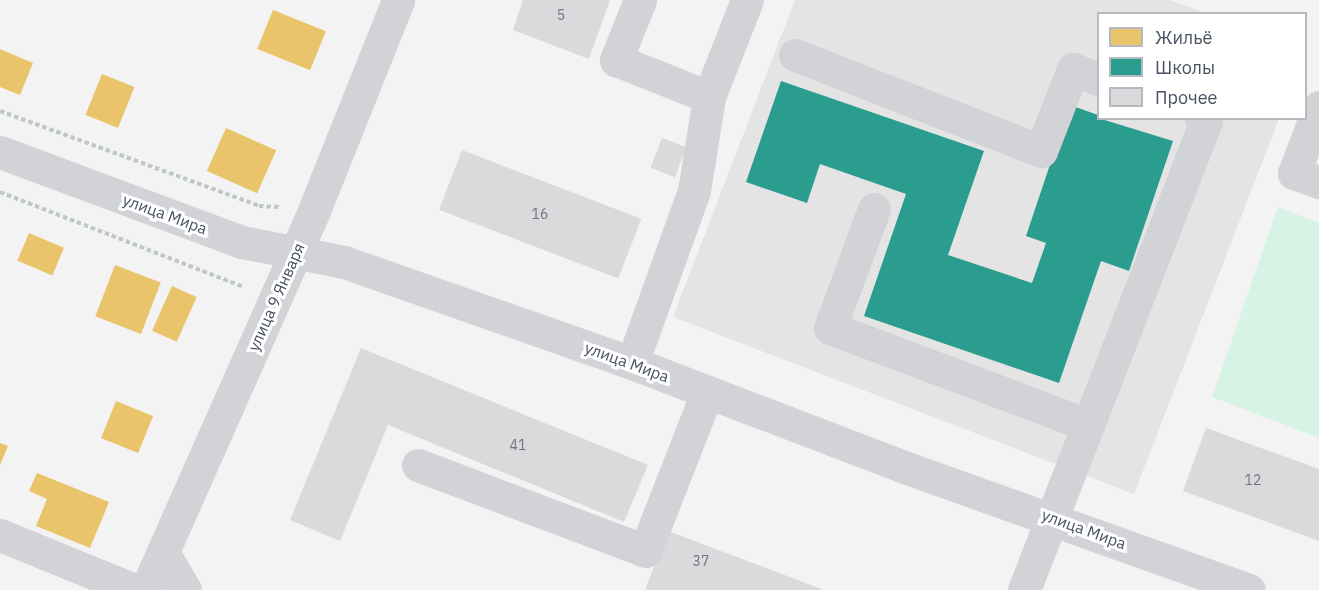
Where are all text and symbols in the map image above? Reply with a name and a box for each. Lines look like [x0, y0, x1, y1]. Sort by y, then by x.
house number: 5 [557, 7, 565, 23]
legend [1097, 12, 1307, 120]
text: Жильё [1155, 26, 1212, 49]
text: Школы [1155, 56, 1215, 79]
text: Прочее [1155, 86, 1217, 109]
street label: улица Мира [120, 190, 210, 238]
house number: 16 [532, 206, 548, 222]
street label: улица 9 Января [244, 240, 308, 354]
street label: улица Мира [582, 338, 672, 386]
house number: 41 [510, 437, 526, 453]
house number: 12 [1245, 472, 1261, 488]
street label: улица Мира [1039, 505, 1129, 553]
house number: 37 [693, 553, 709, 569]

